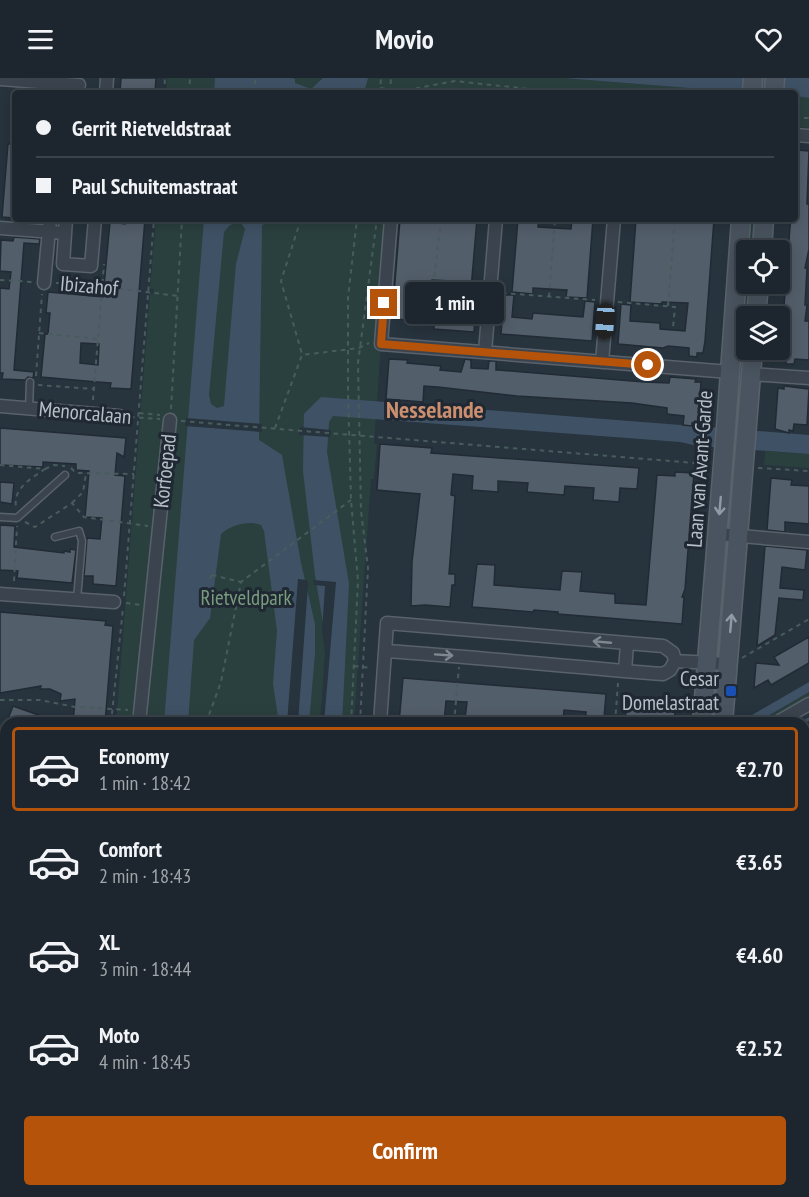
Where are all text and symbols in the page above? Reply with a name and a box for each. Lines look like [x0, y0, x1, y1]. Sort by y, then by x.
text: Movio [375, 22, 434, 56]
icon: menu [24, 23, 57, 56]
icon: heart [752, 23, 785, 56]
text: Gerrit Rietveldstraat [72, 114, 231, 142]
text: Paul Schuitemastraat [72, 172, 237, 200]
map controls [736, 240, 790, 360]
button: locate [736, 240, 790, 294]
street label: Ibizahof [59, 270, 120, 302]
callout: 1 min [405, 282, 504, 324]
route end [370, 289, 397, 316]
text: 1 min [434, 290, 475, 316]
car [595, 302, 615, 340]
button: layers [736, 306, 790, 360]
route start [634, 351, 661, 378]
street label: Laan van Avant-Garde [681, 390, 718, 548]
district label: Nesselande [386, 394, 484, 425]
street label: Menorcalaan [38, 395, 132, 430]
street label: Korfoepad [147, 433, 182, 509]
one-way arrow [714, 496, 725, 516]
park label: Rietveldpark [200, 584, 292, 611]
one-way arrow [726, 613, 737, 633]
one-way arrow [592, 636, 612, 647]
one-way arrow [433, 649, 453, 660]
place label: Cesar Domelastraat [622, 665, 719, 716]
marker: Cesar Domelastraat [724, 684, 738, 698]
icon: car [27, 742, 81, 796]
text: Economy [99, 742, 169, 770]
text: €2.70 [736, 755, 783, 783]
text: 1 min · 18:42 [99, 770, 191, 796]
icon: car [27, 835, 81, 889]
text: Comfort [99, 835, 162, 863]
text: €3.65 [736, 848, 783, 876]
text: 2 min · 18:43 [99, 863, 191, 889]
icon: car [27, 928, 81, 982]
text: XL [99, 928, 120, 956]
text: €4.60 [736, 941, 783, 969]
text: 3 min · 18:44 [99, 956, 191, 982]
icon: car [27, 1021, 81, 1075]
text: Moto [99, 1021, 140, 1049]
text: €2.52 [736, 1034, 783, 1062]
text: 4 min · 18:45 [99, 1049, 191, 1075]
button: Confirm [24, 1116, 786, 1185]

